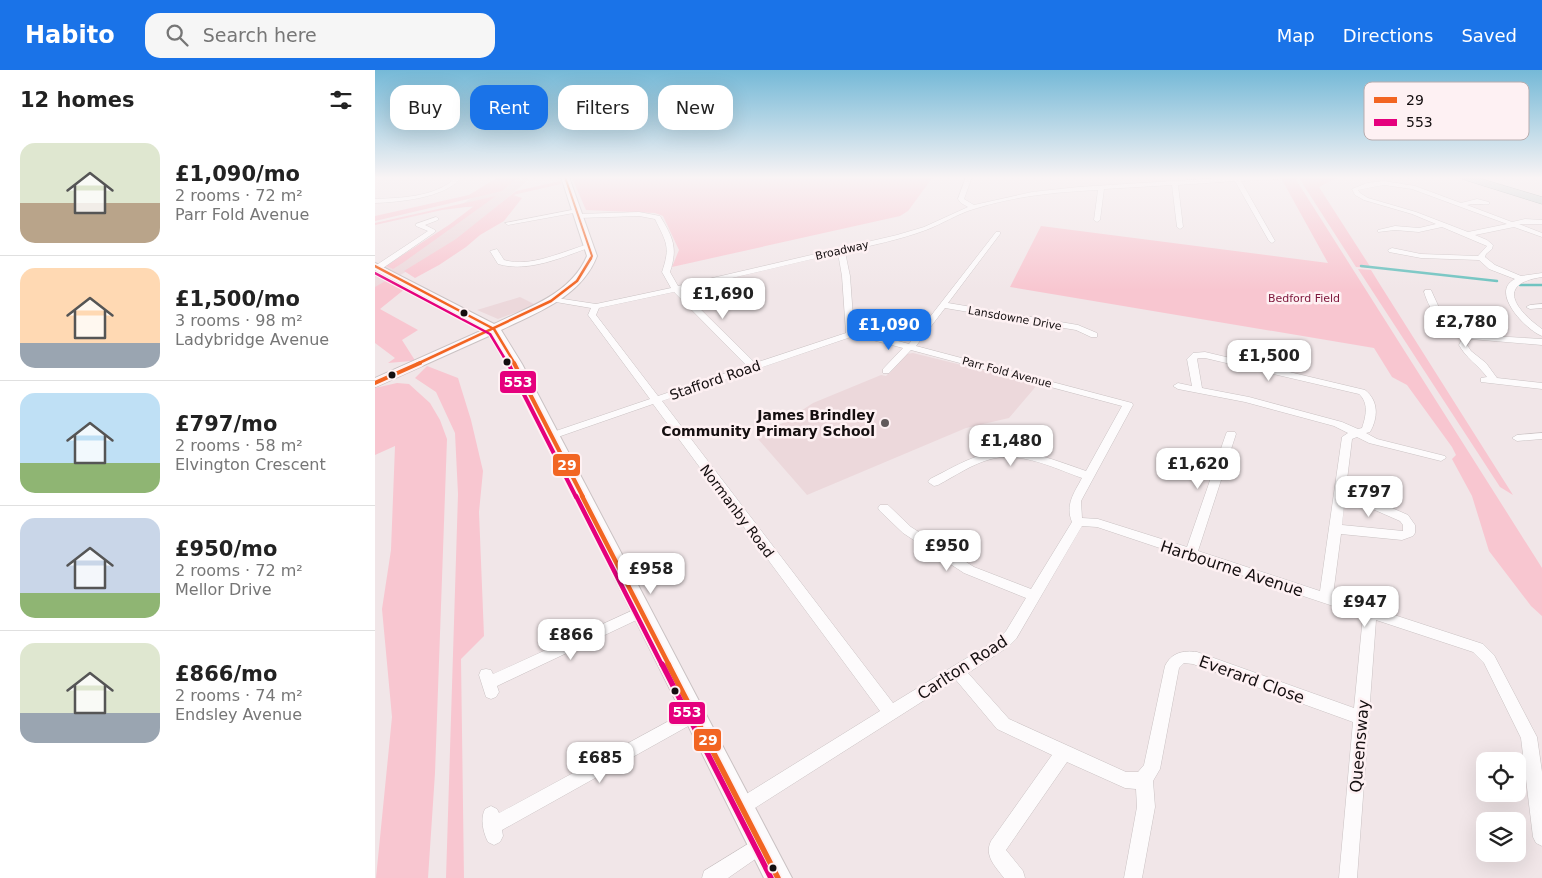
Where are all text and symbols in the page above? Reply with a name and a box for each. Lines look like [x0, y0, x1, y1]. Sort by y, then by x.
search box [145, 13, 495, 58]
text: Habito [25, 21, 115, 49]
icon: search [163, 21, 191, 49]
text: Search here [203, 24, 317, 46]
text: Map [1277, 25, 1315, 46]
text: Directions [1343, 25, 1433, 46]
text: Saved [1461, 25, 1517, 46]
legend [1364, 82, 1529, 140]
chip: Buy [390, 85, 460, 130]
chip: Rent [470, 85, 548, 130]
chip: Filters [558, 85, 648, 130]
chip: New [658, 85, 733, 130]
icon: filters [327, 86, 355, 114]
text: 12 homes [20, 88, 135, 112]
text: 29 [1406, 92, 1424, 108]
text: 553 [1406, 114, 1433, 130]
text: £1,090/mo [175, 162, 300, 186]
icon: home [60, 163, 120, 223]
text: 2 rooms · 72 m² [175, 186, 303, 205]
text: Parr Fold Avenue [175, 205, 309, 224]
street label: Broadway [814, 238, 871, 263]
pin: £1,690 [682, 278, 764, 320]
text: £1,690 [692, 284, 754, 303]
text: £1,500/mo [175, 287, 300, 311]
icon: home [60, 288, 120, 348]
park label: Bedford Field [1268, 292, 1340, 305]
street label: Lansdowne Drive [967, 304, 1063, 333]
pin: £2,780 [1425, 306, 1507, 348]
unlabelled marker [459, 308, 469, 318]
pin: £1,090 [848, 308, 930, 351]
text: 3 rooms · 98 m² [175, 311, 303, 330]
text: £2,780 [1435, 312, 1497, 331]
text: £1,090 [858, 315, 920, 334]
text: Ladybridge Avenue [175, 330, 329, 349]
pin: £1,500 [1228, 340, 1310, 382]
text: £1,500 [1238, 346, 1300, 365]
street label: Parr Fold Avenue [961, 354, 1053, 391]
unlabelled marker [502, 357, 512, 367]
street label: Stafford Road [667, 357, 763, 403]
unlabelled marker [387, 370, 397, 380]
line badge: 553 [499, 370, 537, 394]
text: 553 [503, 374, 533, 390]
place label: James Brindley Community Primary School [661, 407, 875, 439]
text: £797/mo [175, 412, 277, 436]
icon: home [60, 413, 120, 473]
marker: James Brindley Community Primary School [879, 417, 891, 429]
pin: £1,480 [970, 424, 1052, 467]
text: £1,480 [980, 431, 1042, 450]
text: 2 rooms · 58 m² [175, 436, 303, 455]
pin: £1,620 [1157, 448, 1239, 490]
line badge: 29 [552, 453, 581, 477]
text: £1,620 [1167, 454, 1229, 473]
text: Elvington Crescent [175, 455, 326, 474]
text: 29 [557, 457, 577, 473]
street label: Normanby Road [697, 461, 777, 561]
pin: £797 [1339, 476, 1399, 518]
text: £797 [1347, 482, 1391, 501]
pin: £950 [917, 530, 977, 572]
text: £950 [925, 536, 969, 555]
street label: Harbourne Avenue [1158, 536, 1306, 601]
text: £950/mo [175, 537, 277, 561]
icon: home [60, 538, 120, 598]
pin: £958 [621, 552, 681, 595]
text: £958 [629, 559, 673, 578]
text: 2 rooms · 72 m² [175, 561, 303, 580]
text: Mellor Drive [175, 580, 272, 599]
pin: £947 [1335, 586, 1395, 628]
text: £947 [1343, 592, 1387, 611]
pin: £866 [541, 618, 601, 661]
text: £866 [549, 625, 593, 644]
street label: Carlton Road [914, 631, 1011, 704]
street label: Everard Close [1196, 652, 1307, 707]
text: £866/mo [175, 662, 277, 686]
icon: home [60, 663, 120, 723]
text: 2 rooms · 74 m² [175, 686, 303, 705]
unlabelled marker [670, 686, 680, 696]
street label: Queensway [1346, 699, 1373, 793]
line badge: 553 [668, 701, 706, 725]
text: 553 [672, 704, 702, 720]
text: Endsley Avenue [175, 705, 302, 724]
line badge: 29 [693, 728, 722, 752]
text: 29 [698, 732, 718, 748]
pin: £685 [570, 742, 630, 784]
text: £685 [578, 748, 622, 767]
map controls [1476, 752, 1526, 862]
button: locate [1476, 752, 1526, 802]
button: layers [1476, 812, 1526, 862]
unlabelled marker [768, 863, 778, 873]

